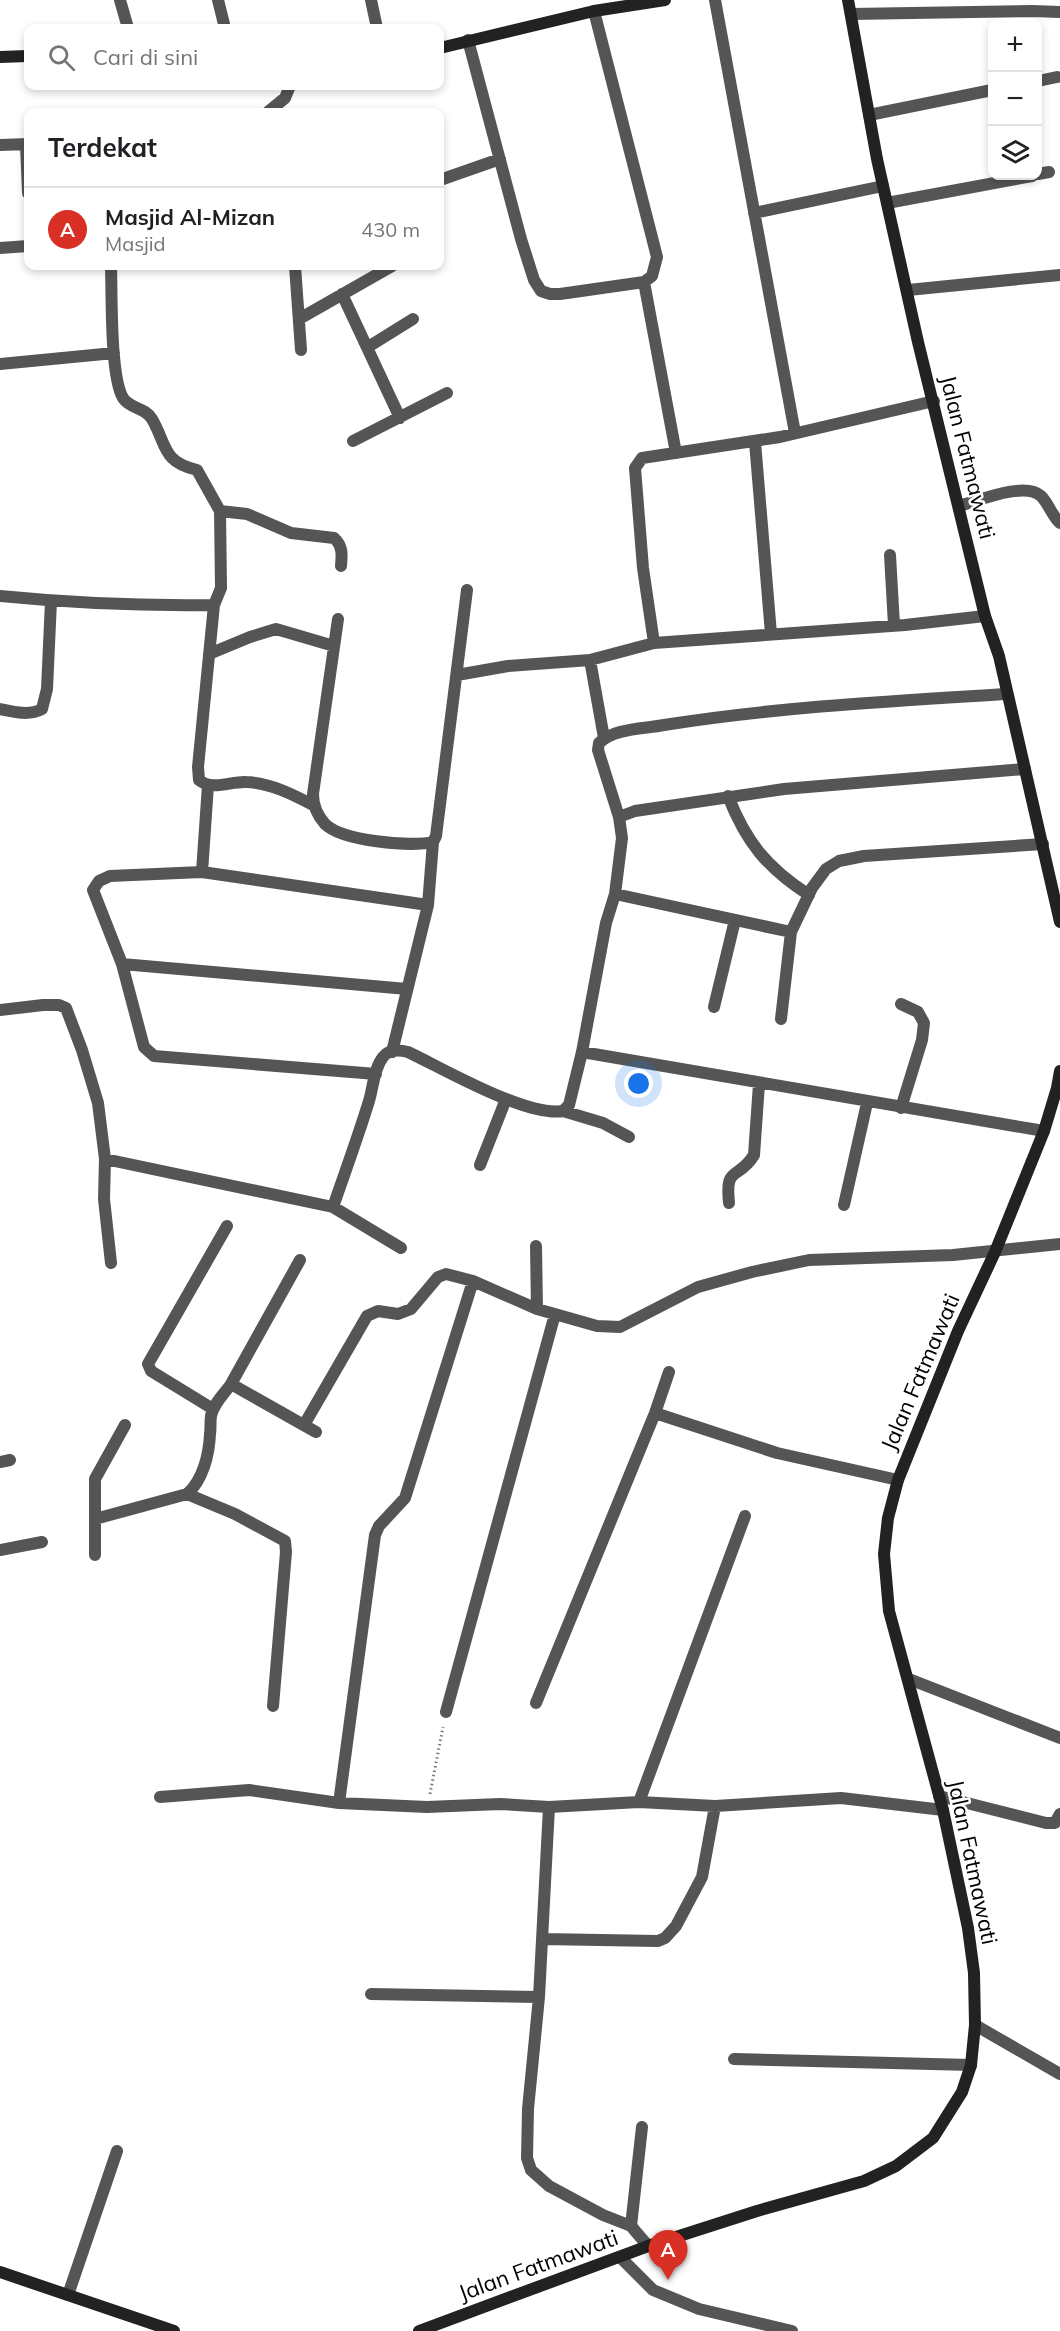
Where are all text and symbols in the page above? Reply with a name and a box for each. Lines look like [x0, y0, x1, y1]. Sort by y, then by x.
map controls [988, 18, 1042, 180]
button: + [988, 18, 1042, 72]
search box [24, 24, 444, 90]
icon: search [45, 41, 78, 74]
text: Cari di sini [93, 43, 198, 71]
button: − [988, 72, 1042, 126]
button: layers [988, 126, 1042, 180]
text: Terdekat [48, 131, 157, 164]
text: Masjid Al-Mizan [105, 203, 275, 231]
text: A [60, 217, 75, 242]
text: 430 m [361, 217, 420, 242]
text: Masjid [105, 231, 166, 256]
street label: Jalan Fatmawati [934, 372, 1002, 542]
your location [624, 1069, 653, 1098]
street label: Jalan Fatmawati [874, 1289, 966, 1455]
street label: Jalan Fatmawati [942, 1777, 1004, 1947]
street label: Jalan Fatmawati [454, 2223, 622, 2307]
pin: A [648, 2230, 688, 2280]

